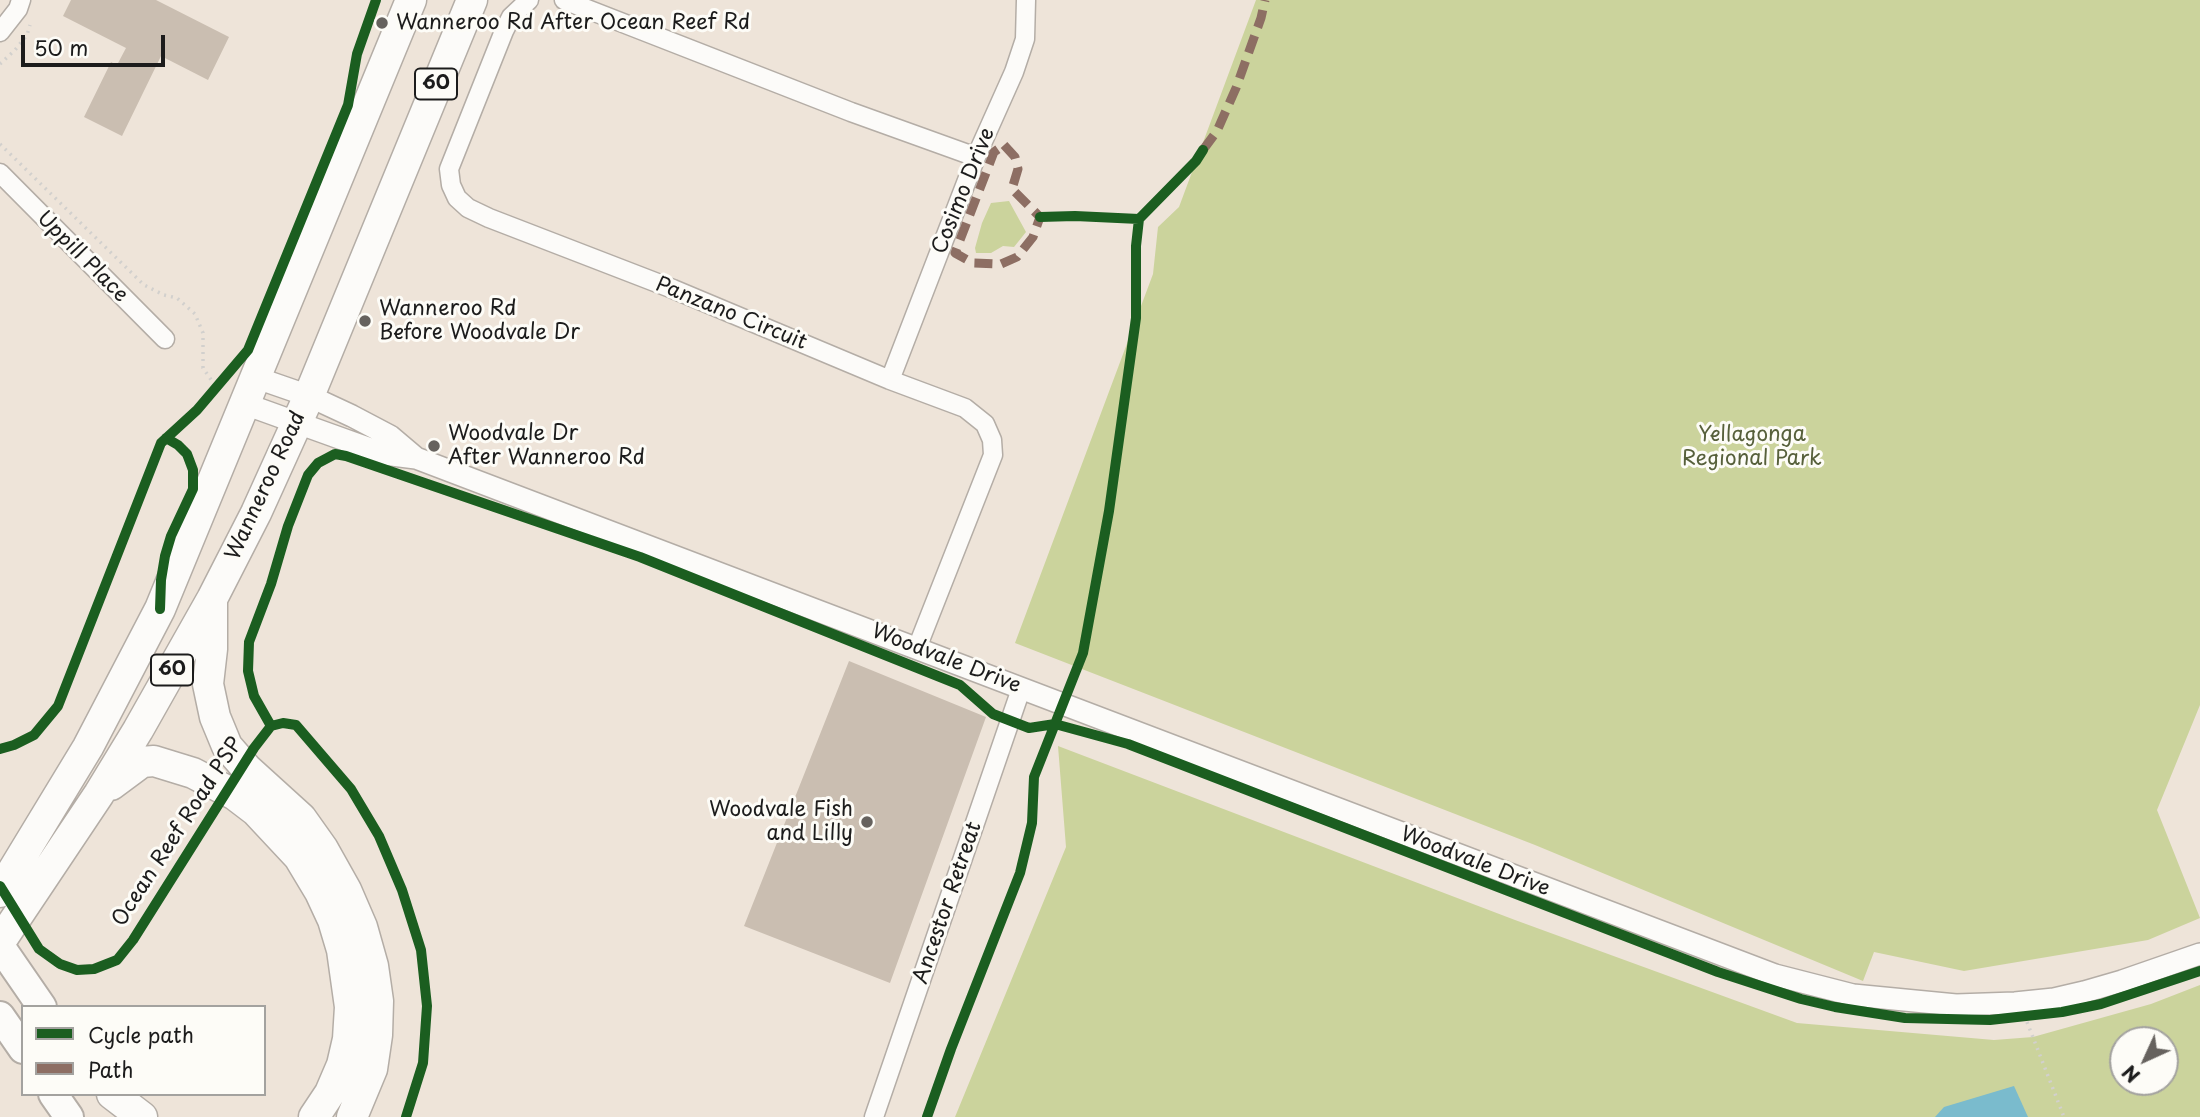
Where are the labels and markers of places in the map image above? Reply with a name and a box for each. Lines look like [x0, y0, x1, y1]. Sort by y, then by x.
place label: Wanneroo Rd After Ocean Reef Rd [396, 10, 750, 36]
marker: Wanneroo Rd After Ocean Reef Rd [374, 15, 390, 31]
place label: Wanneroo Rd Before Woodvale Dr [379, 296, 580, 346]
marker: Wanneroo Rd Before Woodvale Dr [357, 313, 373, 329]
place label: Woodvale Dr After Wanneroo Rd [448, 421, 645, 471]
marker: Woodvale Dr After Wanneroo Rd [426, 438, 442, 454]
place label: Woodvale Fish and Lilly [709, 797, 853, 847]
marker: Woodvale Fish and Lilly [859, 814, 875, 830]

